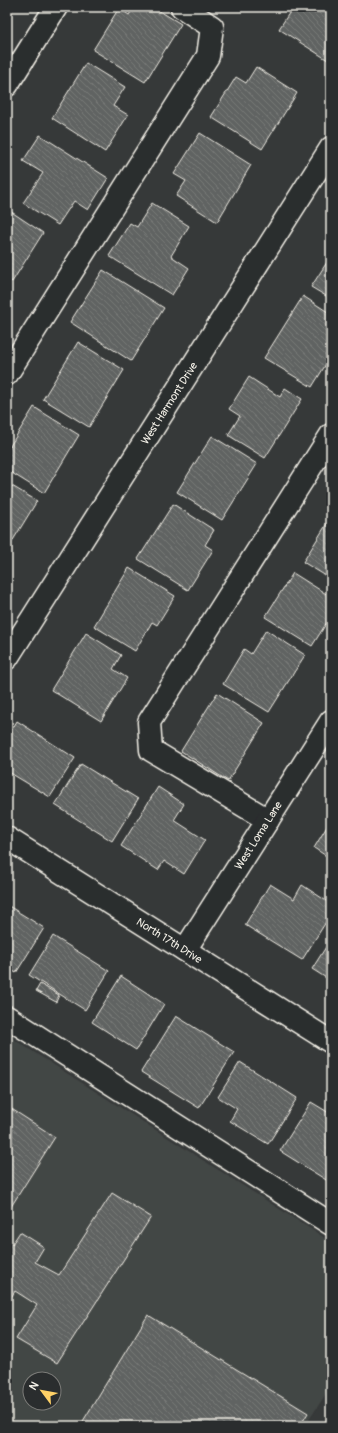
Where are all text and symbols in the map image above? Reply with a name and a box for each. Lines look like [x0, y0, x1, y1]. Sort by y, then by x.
street label: West Harmont Drive [138, 359, 200, 447]
street label: West Loma Lane [232, 798, 285, 872]
street label: North 17th Drive [134, 915, 205, 966]
north arrow [22, 1371, 62, 1411]
text: N [26, 1379, 42, 1393]

